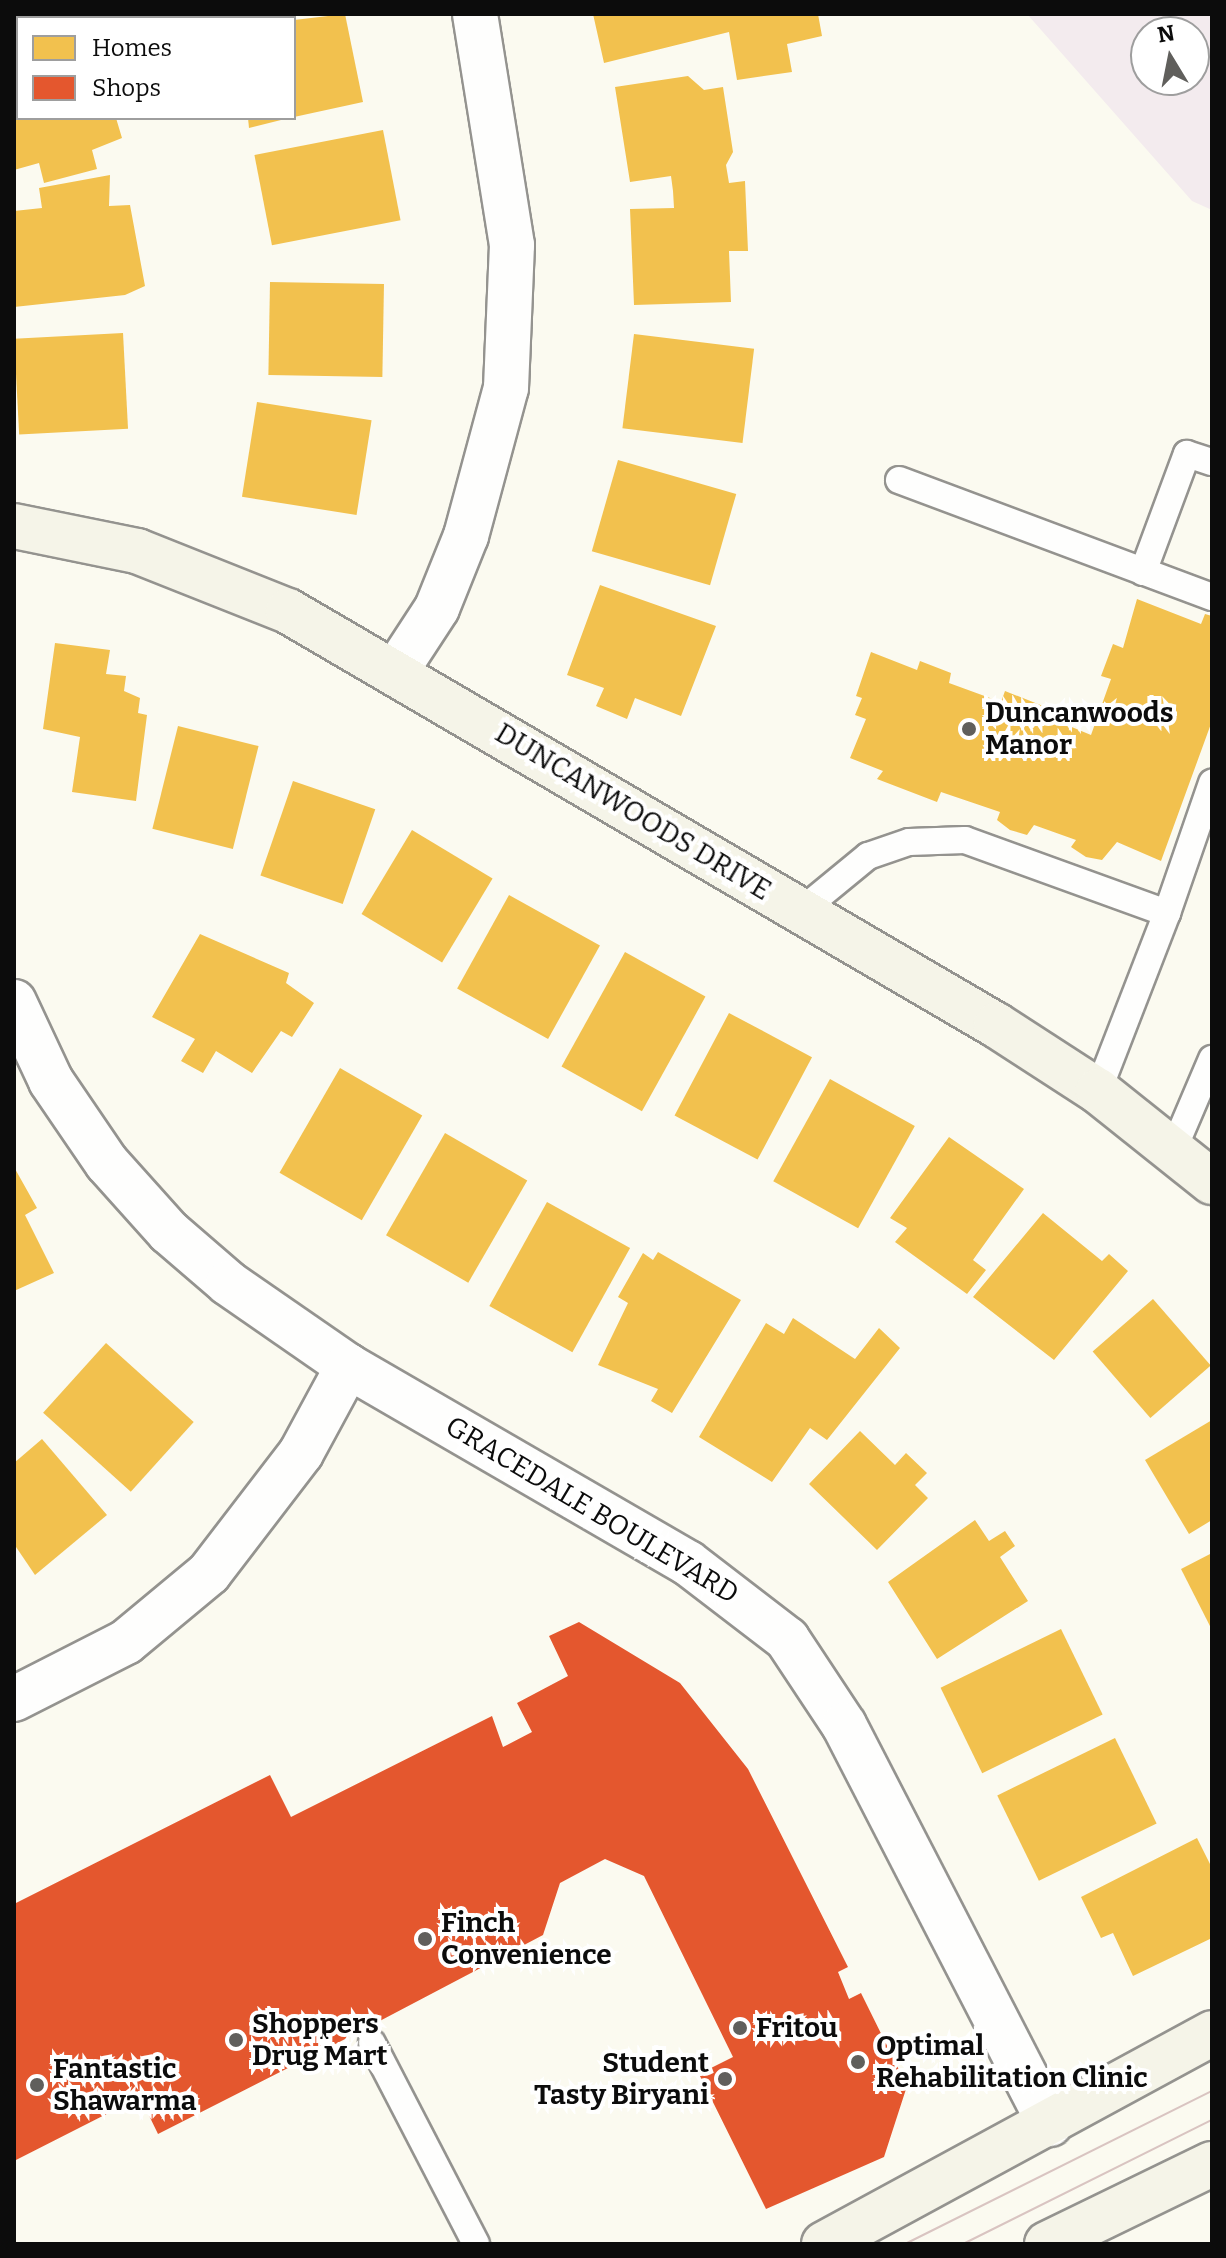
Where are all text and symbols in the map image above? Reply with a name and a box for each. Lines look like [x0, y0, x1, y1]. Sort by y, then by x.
legend [16, 16, 296, 120]
north arrow [1130, 16, 1210, 96]
text: N [1155, 19, 1177, 49]
text: Homes [92, 34, 172, 62]
text: Shops [92, 74, 161, 102]
place label: Duncanwoods Manor [985, 696, 1174, 762]
street label: DUNCANWOODS DRIVE [489, 716, 777, 908]
marker: Duncanwoods Manor [960, 720, 978, 738]
street label: GRACEDALE BOULEVARD [440, 1409, 744, 1611]
place label: Finch Convenience [441, 1906, 612, 1972]
marker: Finch Convenience [416, 1930, 434, 1948]
place label: Shoppers Drug Mart [252, 2007, 388, 2073]
place label: Fritou [756, 2011, 838, 2045]
marker: Fritou [731, 2019, 749, 2037]
place label: Optimal Rehabilitation Clinic [876, 2029, 1148, 2095]
marker: Shoppers Drug Mart [227, 2031, 245, 2049]
place label: Student Tasty Biryani [534, 2046, 709, 2112]
marker: Optimal Rehabilitation Clinic [847, 2051, 869, 2073]
place label: Fantastic Shawarma [53, 2052, 196, 2118]
marker: Student Tasty Biryani [716, 2070, 734, 2088]
marker: Fantastic Shawarma [28, 2076, 46, 2094]

